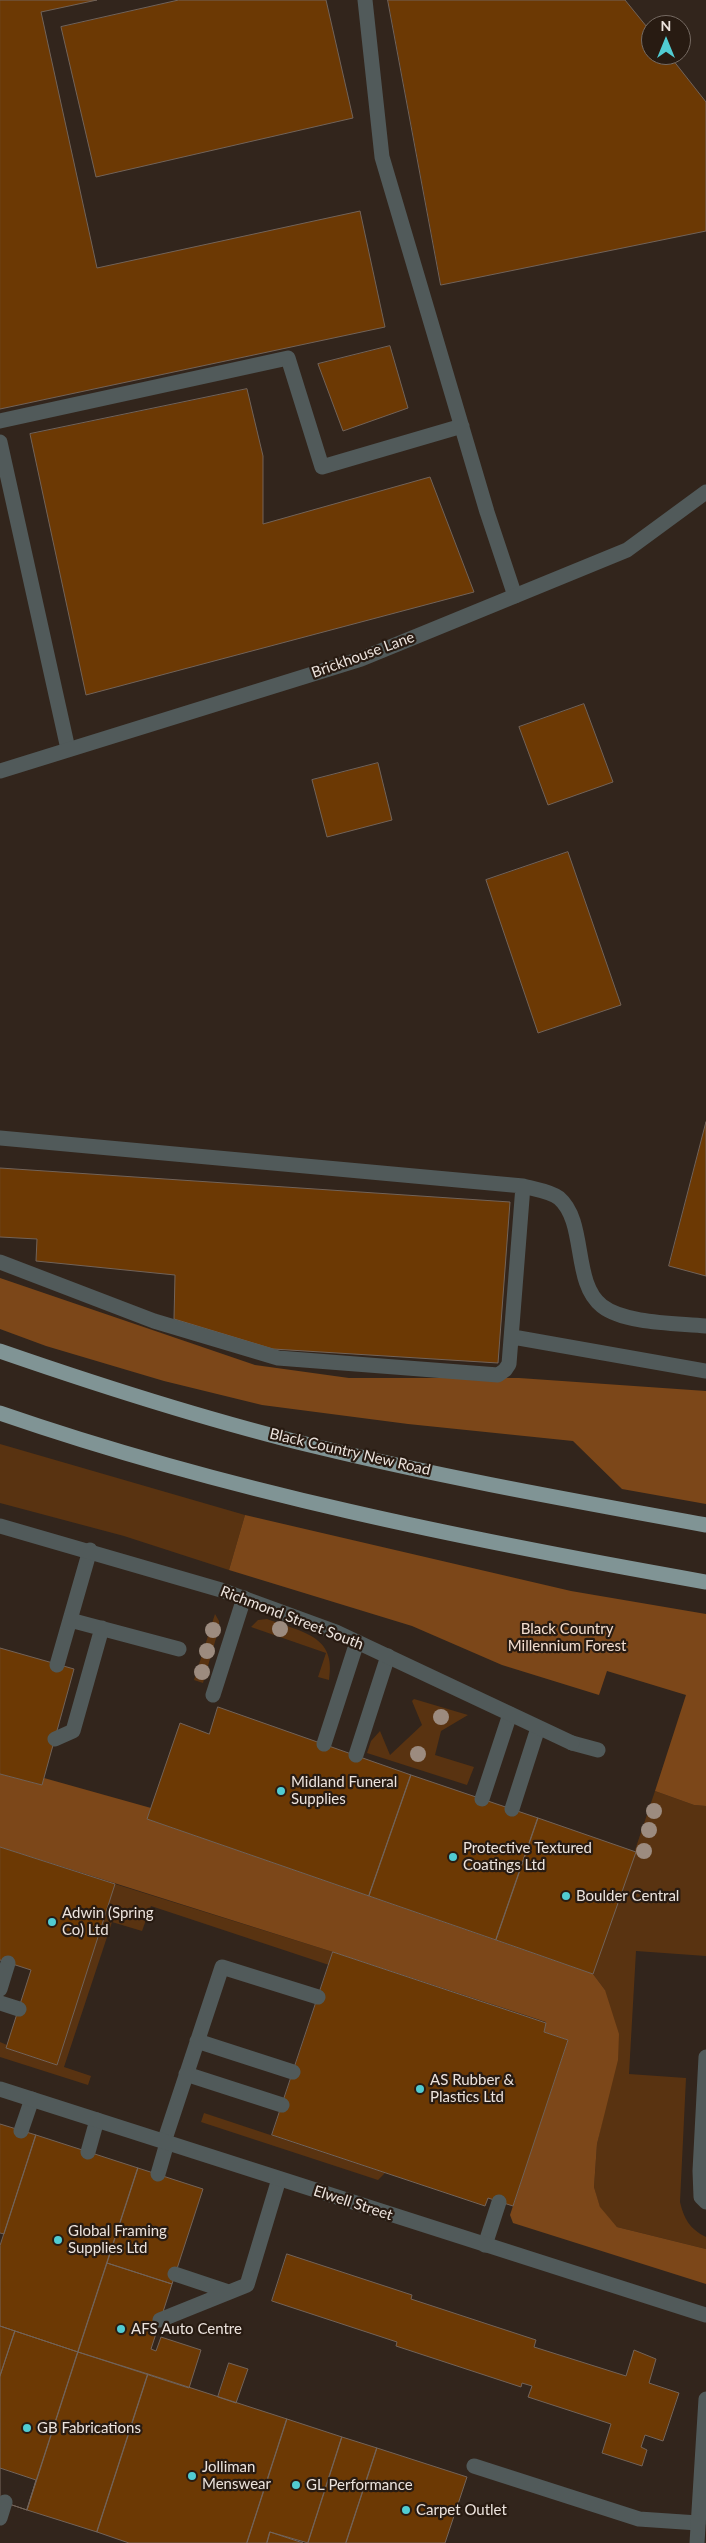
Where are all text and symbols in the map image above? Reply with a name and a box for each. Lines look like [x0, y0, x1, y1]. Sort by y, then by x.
north arrow [641, 15, 691, 65]
text: N [661, 17, 671, 34]
street label: Brickhouse Lane [309, 628, 417, 682]
street label: Black Country New Road [268, 1425, 432, 1479]
street label: Richmond Street South [218, 1582, 366, 1654]
park label: Black Country Millennium Forest [508, 1620, 626, 1655]
place label: Midland Funeral Supplies [291, 1773, 397, 1808]
marker: Midland Funeral Supplies [275, 1785, 287, 1797]
place label: Protective Textured Coatings Ltd [463, 1839, 592, 1874]
marker: Protective Textured Coatings Ltd [447, 1851, 459, 1863]
place label: Boulder Central [576, 1887, 679, 1905]
marker: Boulder Central [560, 1890, 572, 1902]
place label: Adwin (Spring Co) Ltd [62, 1904, 154, 1939]
marker: Adwin (Spring Co) Ltd [46, 1916, 58, 1928]
place label: AS Rubber & Plastics Ltd [430, 2071, 514, 2106]
marker: AS Rubber & Plastics Ltd [414, 2083, 426, 2095]
street label: Elwell Street [311, 2182, 395, 2224]
place label: Global Framing Supplies Ltd [68, 2222, 167, 2257]
marker: Global Framing Supplies Ltd [52, 2234, 64, 2246]
place label: AFS Auto Centre [131, 2320, 242, 2338]
marker: AFS Auto Centre [115, 2323, 127, 2335]
place label: GB Fabrications [37, 2419, 141, 2437]
marker: GB Fabrications [21, 2422, 33, 2434]
place label: Jolliman Menswear [202, 2458, 271, 2493]
marker: Jolliman Menswear [186, 2470, 198, 2482]
place label: GL Performance [306, 2476, 413, 2494]
marker: GL Performance [290, 2479, 302, 2491]
place label: Carpet Outlet [416, 2501, 507, 2519]
marker: Carpet Outlet [400, 2504, 412, 2516]

